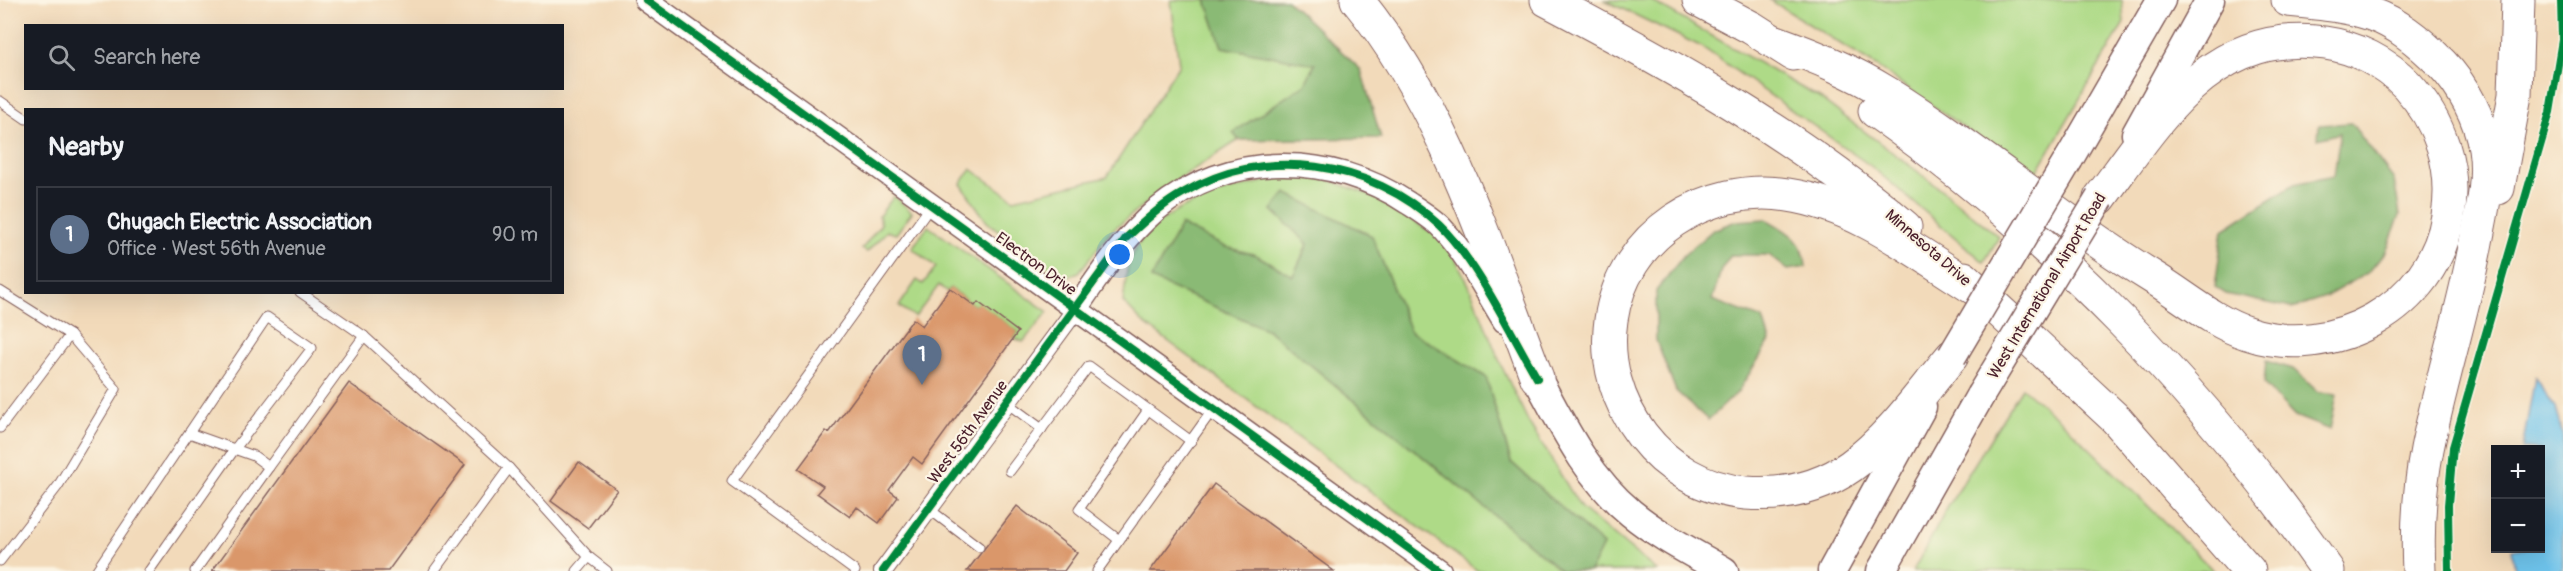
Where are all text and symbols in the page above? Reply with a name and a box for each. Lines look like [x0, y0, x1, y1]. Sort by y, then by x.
search box [24, 24, 564, 90]
icon: search [45, 41, 78, 74]
text: Search here [93, 43, 200, 71]
text: Nearby [48, 131, 124, 163]
street label: West International Airport Road [1983, 189, 2111, 383]
street label: Minnesota Drive [1881, 205, 1975, 291]
text: Chugach Electric Association [107, 208, 372, 236]
text: 1 [66, 222, 73, 247]
text: 90 m [492, 222, 538, 247]
street label: Electron Drive [992, 228, 1080, 300]
text: Office · West 56th Avenue [107, 236, 326, 261]
your location [1105, 240, 1134, 269]
pin: 1 [902, 336, 942, 385]
street label: West 56th Avenue [924, 376, 1012, 488]
map controls [2491, 445, 2545, 553]
button: + [2491, 445, 2545, 499]
button: − [2491, 499, 2545, 553]

